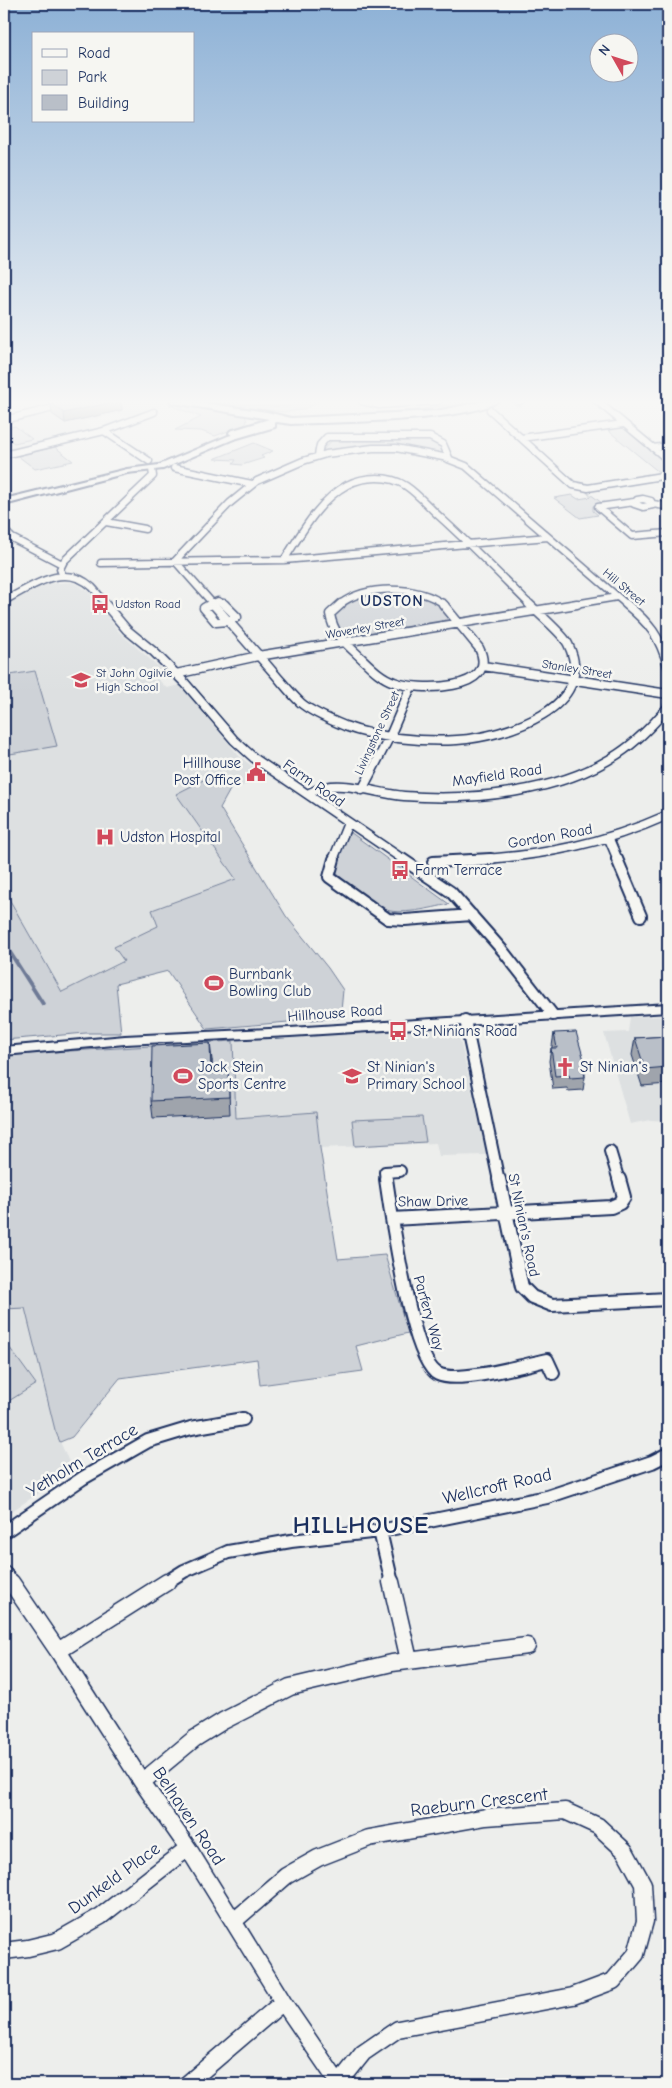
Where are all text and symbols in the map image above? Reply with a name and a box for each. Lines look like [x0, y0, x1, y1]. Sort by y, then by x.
legend [32, 32, 195, 122]
north arrow [590, 32, 640, 82]
text: N [595, 41, 614, 59]
text: Road [78, 44, 110, 62]
text: Park [78, 68, 107, 86]
text: Building [78, 94, 129, 112]
street label: Hill Street [600, 565, 648, 609]
district label: UDSTON [360, 592, 424, 610]
bus stop icon: Udston Road [89, 593, 111, 615]
place label: Udston Road [115, 597, 181, 611]
street label: Waverley Street [325, 614, 406, 642]
street label: Stanley Street [541, 657, 614, 682]
place label: St John Ogilvie High School [96, 666, 172, 694]
school or university icon: St John Ogilvie High School [70, 669, 92, 691]
street label: Livingstone Street [352, 688, 403, 777]
place label: Hillhouse Post Office [174, 754, 241, 789]
street label: Farm Road [280, 755, 348, 811]
street label: Mayfield Road [451, 760, 543, 790]
public building icon: Hillhouse Post Office [245, 761, 267, 783]
street label: Gordon Road [506, 820, 594, 852]
hospital icon: Udston Hospital [94, 826, 116, 848]
place label: Udston Hospital [120, 828, 221, 846]
bus stop icon: Farm Terrace [389, 859, 411, 881]
place label: Farm Terrace [415, 861, 503, 879]
place label: Burnbank Bowling Club [229, 965, 311, 1000]
sports icon: Burnbank Bowling Club [203, 972, 225, 994]
street label: Hillhouse Road [287, 1001, 383, 1025]
bus stop icon: St. Ninians Road [387, 1020, 409, 1042]
place label: St. Ninians Road [413, 1022, 518, 1040]
church icon: St Ninian's [554, 1056, 576, 1078]
place label: Jock Stein Sports Centre [198, 1058, 287, 1093]
place label: St Ninian's Primary School [367, 1058, 465, 1093]
place label: St Ninian's [580, 1058, 648, 1076]
sports icon: Jock Stein Sports Centre [172, 1065, 194, 1087]
school or university icon: St Ninian's Primary School [341, 1065, 363, 1087]
street label: St Ninian's Road [504, 1172, 544, 1278]
street label: Shaw Drive [398, 1191, 469, 1211]
street label: Parfery Way [410, 1274, 448, 1353]
street label: Yetholm Terrace [23, 1419, 142, 1502]
street label: Wellcroft Road [441, 1464, 554, 1509]
district label: HILLHOUSE [293, 1511, 429, 1539]
street label: Belhaven Road [148, 1763, 229, 1869]
street label: Raeburn Crescent [409, 1784, 550, 1821]
street label: Dunkeld Place [64, 1838, 164, 1919]

